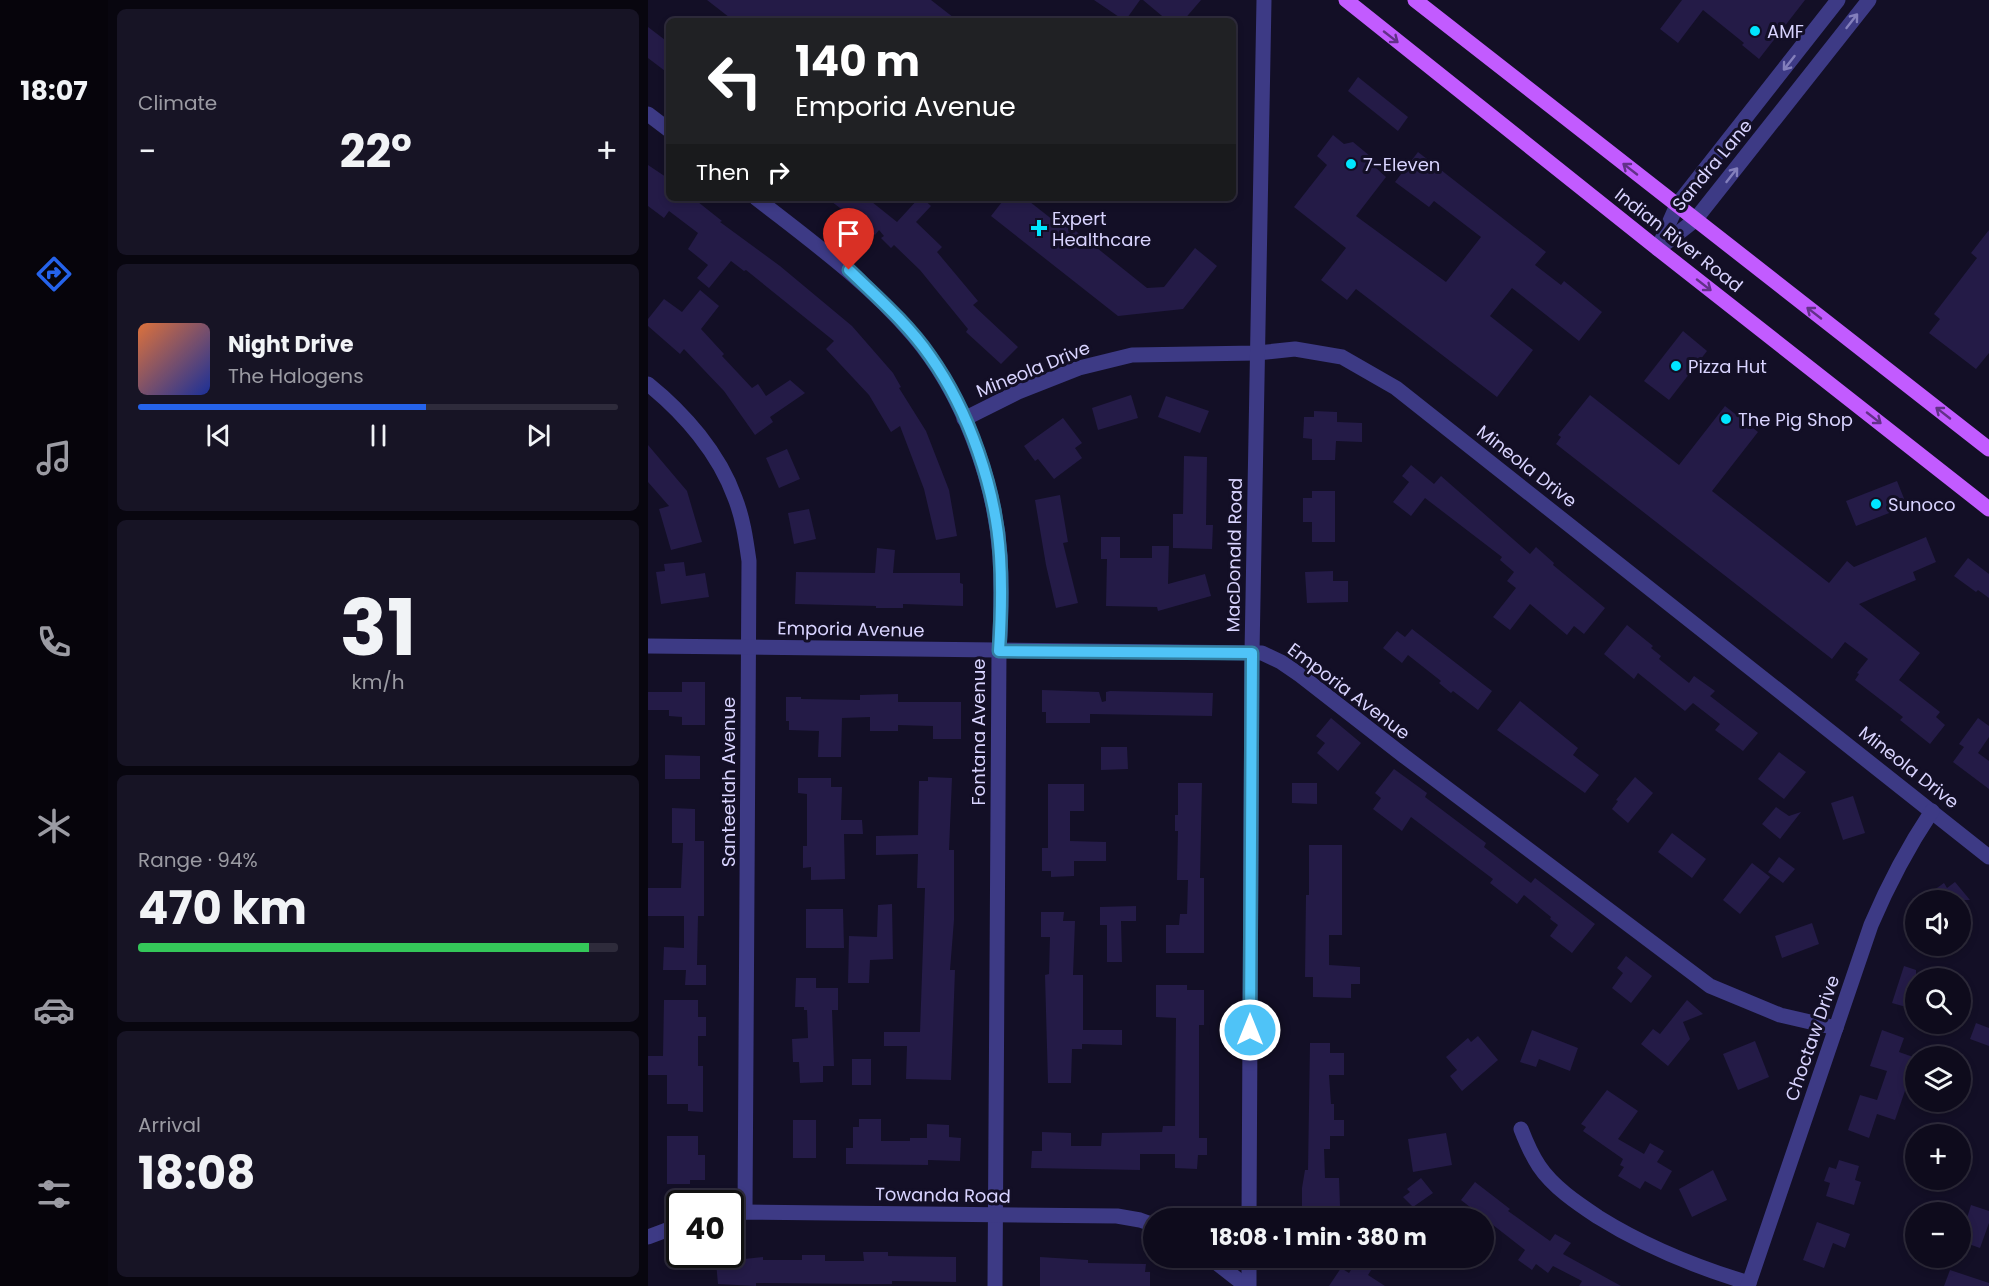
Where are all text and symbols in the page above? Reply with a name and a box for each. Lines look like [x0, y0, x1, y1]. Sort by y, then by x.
one-way arrow [1846, 13, 1859, 29]
place label: AMF [1767, 19, 1804, 44]
marker: AMF [1748, 24, 1762, 38]
one-way arrow [1383, 30, 1399, 43]
text: 140 m [795, 32, 920, 91]
icon: left [696, 42, 774, 120]
one-way arrow [1783, 54, 1796, 70]
text: 18:07 [20, 72, 88, 109]
text: Emporia Avenue [795, 88, 1016, 125]
text: Climate [138, 89, 217, 117]
street label: Sandra Lane [1666, 114, 1758, 216]
text: 22° [340, 120, 412, 183]
text: − [138, 128, 156, 175]
text: + [595, 128, 618, 175]
place label: 7-Eleven [1363, 152, 1440, 177]
icon: right [762, 156, 795, 189]
text: Then [696, 157, 750, 188]
marker: 7-Eleven [1344, 157, 1358, 171]
one-way arrow [1623, 163, 1639, 176]
one-way arrow [1726, 167, 1739, 183]
street label: Indian River Road [1610, 182, 1748, 298]
place label: Expert Healthcare [1052, 206, 1151, 252]
pin [823, 208, 874, 270]
icon: arrive [832, 217, 865, 250]
marker: Expert Healthcare [1030, 219, 1048, 237]
icon: directions [33, 253, 75, 295]
one-way arrow [1696, 279, 1712, 292]
one-way arrow [1806, 306, 1822, 319]
text: Night Drive [228, 329, 354, 360]
street label: Mineola Drive [972, 335, 1094, 403]
place label: Pizza Hut [1688, 354, 1767, 379]
marker: Pizza Hut [1669, 359, 1683, 373]
text: The Halogens [228, 362, 364, 390]
place label: The Pig Shop [1738, 407, 1853, 432]
one-way arrow [1935, 407, 1951, 420]
marker: The Pig Shop [1719, 412, 1733, 426]
one-way arrow [1865, 412, 1881, 425]
icon: previous [202, 419, 235, 452]
icon: pause [362, 419, 395, 452]
icon: next [522, 419, 555, 452]
street label: Mineola Drive [1472, 419, 1582, 513]
icon: music [33, 437, 75, 479]
street label: MacDonald Road [1220, 477, 1248, 633]
place label: Sunoco [1888, 492, 1956, 517]
marker: Sunoco [1869, 497, 1883, 511]
text: 31 [340, 573, 416, 682]
street label: Emporia Avenue [777, 615, 925, 643]
icon: phone [33, 621, 75, 663]
street label: Emporia Avenue [1283, 637, 1415, 745]
street label: Fontana Avenue [966, 659, 991, 805]
text: km/h [351, 668, 405, 696]
street label: Santeetlah Avenue [716, 697, 741, 867]
street label: Mineola Drive [1854, 720, 1964, 814]
icon: climate [33, 805, 75, 847]
text: Range · 94% [138, 846, 258, 874]
text: 470 km [138, 877, 307, 940]
map controls [1905, 890, 1971, 1268]
button: sound [1905, 890, 1971, 956]
button: search [1905, 968, 1971, 1034]
street label: Choctaw Drive [1779, 972, 1845, 1104]
icon: car [33, 989, 75, 1031]
position arrow [1218, 998, 1282, 1062]
button: layers [1905, 1046, 1971, 1112]
text: Arrival [138, 1111, 201, 1139]
button: + [1905, 1124, 1971, 1190]
text: 18:08 [138, 1142, 255, 1205]
icon: filters [33, 1173, 75, 1215]
street label: Towanda Road [875, 1181, 1011, 1209]
speed limit sign: 40 [666, 1190, 744, 1268]
button: − [1905, 1202, 1971, 1268]
text: 18:08 · 1 min · 380 m [1210, 1222, 1427, 1253]

